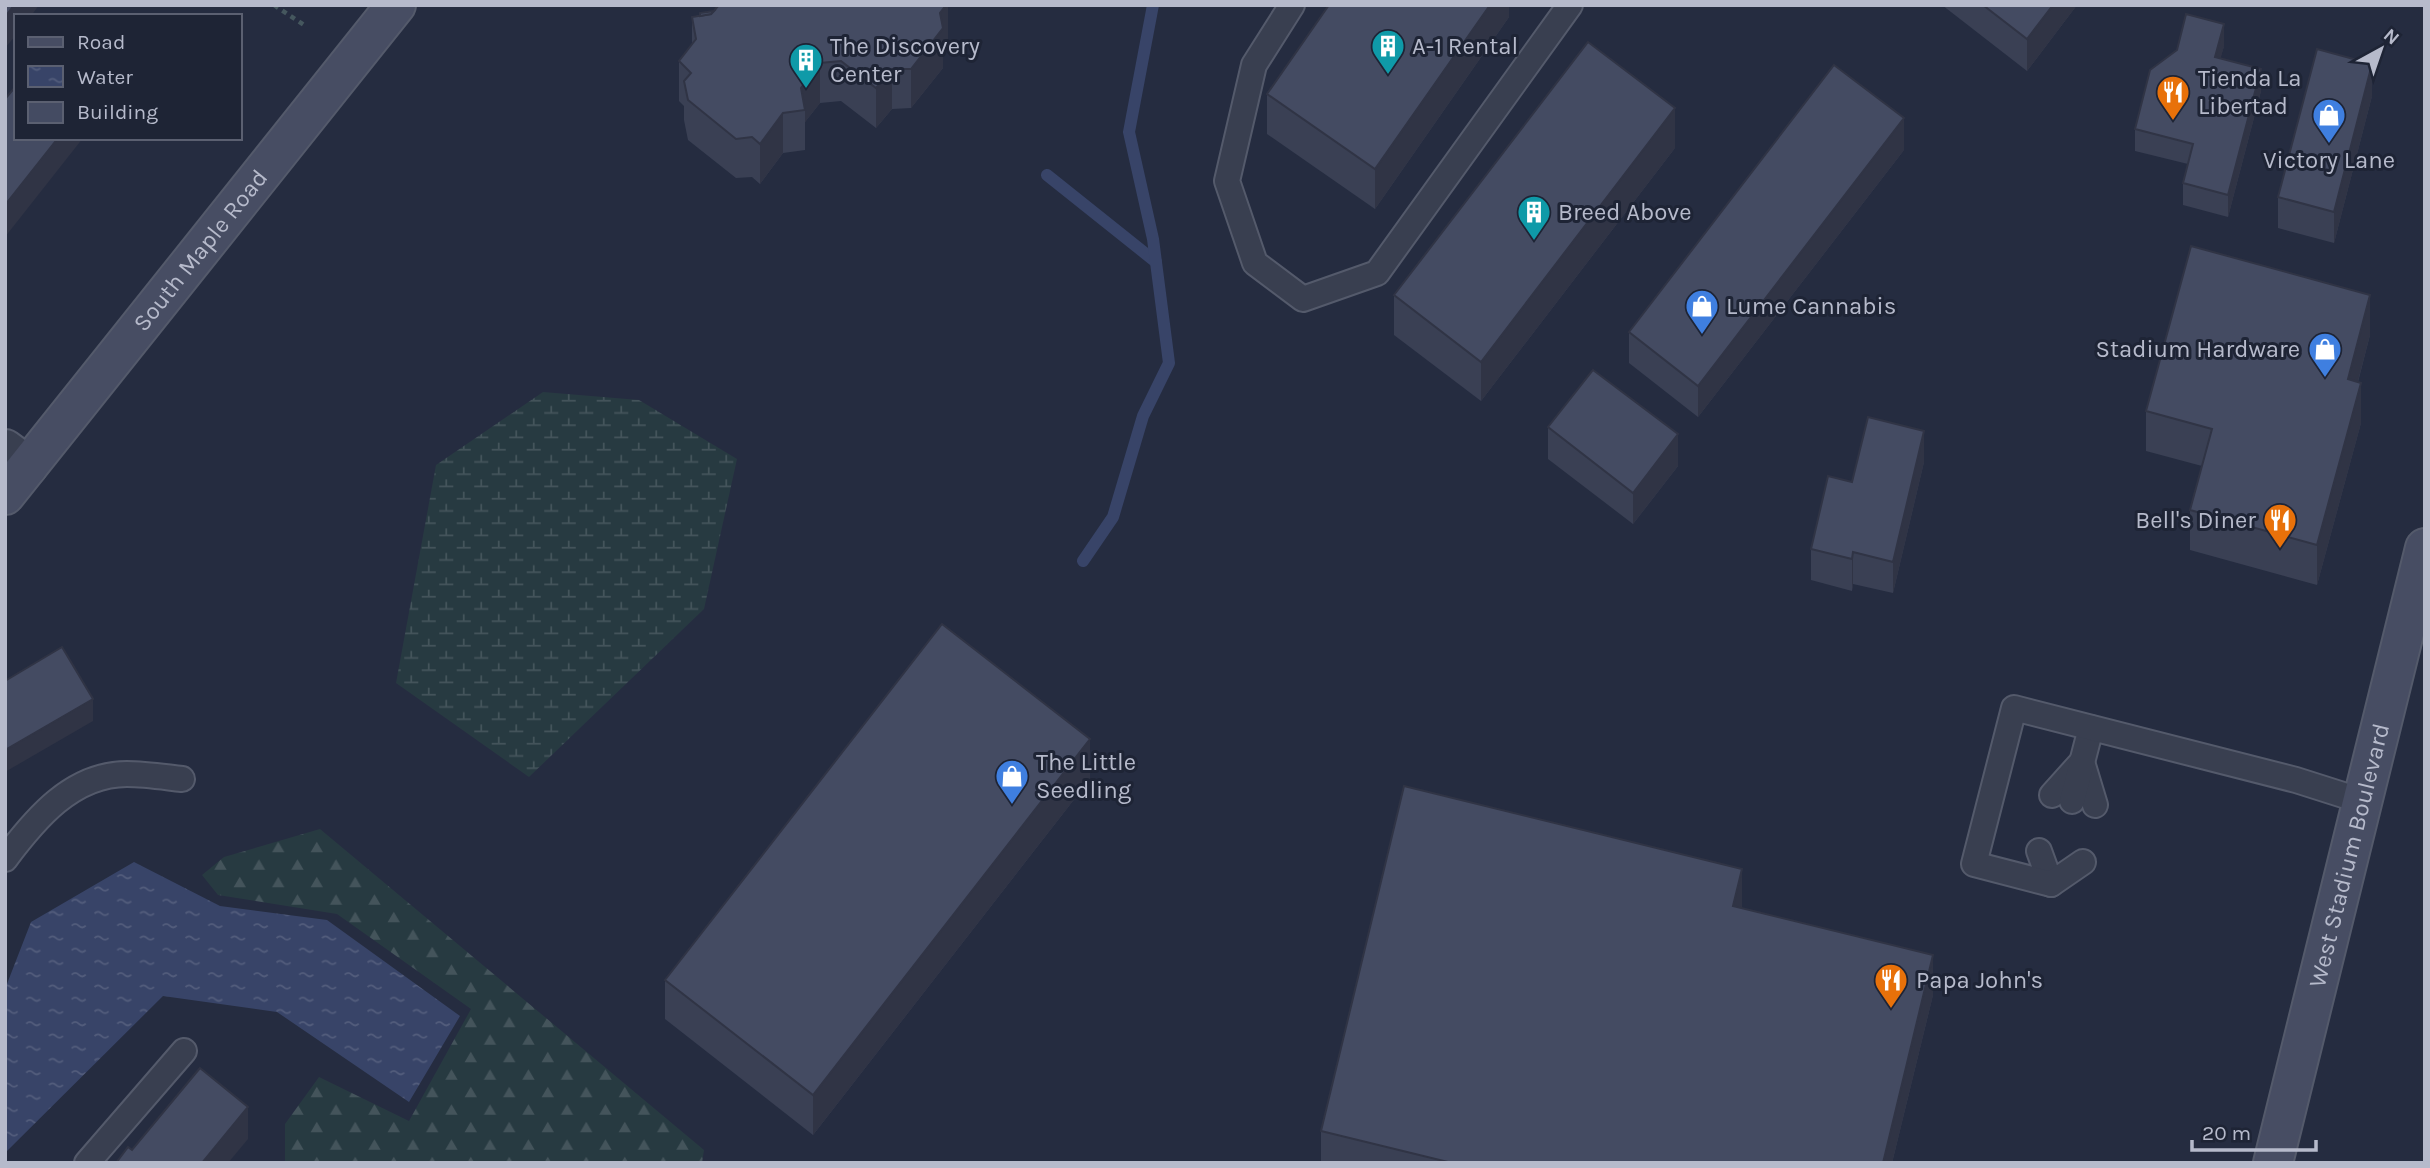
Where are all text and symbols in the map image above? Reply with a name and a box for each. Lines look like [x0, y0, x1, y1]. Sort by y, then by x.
legend [14, 14, 242, 140]
north arrow [2346, 14, 2416, 84]
text: N [2379, 24, 2404, 50]
building icon: A-1 Rental [1369, 27, 1407, 76]
text: Road [77, 30, 125, 54]
place label: The Discovery Center [830, 32, 980, 88]
place label: A-1 Rental [1412, 32, 1518, 60]
building icon: The Discovery Center [787, 41, 825, 90]
place label: Tienda La Libertad [2198, 64, 2302, 120]
text: Water [77, 65, 133, 89]
restaurant icon: Tienda La Libertad [2154, 73, 2192, 122]
shop icon: Victory Lane [2310, 96, 2348, 145]
text: Building [77, 100, 158, 124]
place label: Victory Lane [2263, 146, 2395, 174]
street label: South Maple Road [127, 164, 273, 337]
building icon: Breed Above [1515, 193, 1553, 242]
place label: Breed Above [1558, 198, 1692, 226]
shop icon: Lume Cannabis [1683, 287, 1721, 336]
place label: Lume Cannabis [1726, 292, 1896, 320]
shop icon: Stadium Hardware [2306, 330, 2344, 379]
place label: Stadium Hardware [2095, 335, 2300, 363]
restaurant icon: Bell's Diner [2261, 501, 2299, 550]
place label: Bell's Diner [2135, 506, 2256, 534]
street label: West Stadium Boulevard [2303, 720, 2395, 990]
place label: The Little Seedling [1036, 748, 1136, 804]
shop icon: The Little Seedling [993, 757, 1031, 806]
restaurant icon: Papa John's [1872, 961, 1910, 1010]
place label: Papa John's [1916, 966, 2043, 994]
scale bar [2192, 1108, 2316, 1152]
text: 20 m [2202, 1121, 2251, 1145]

